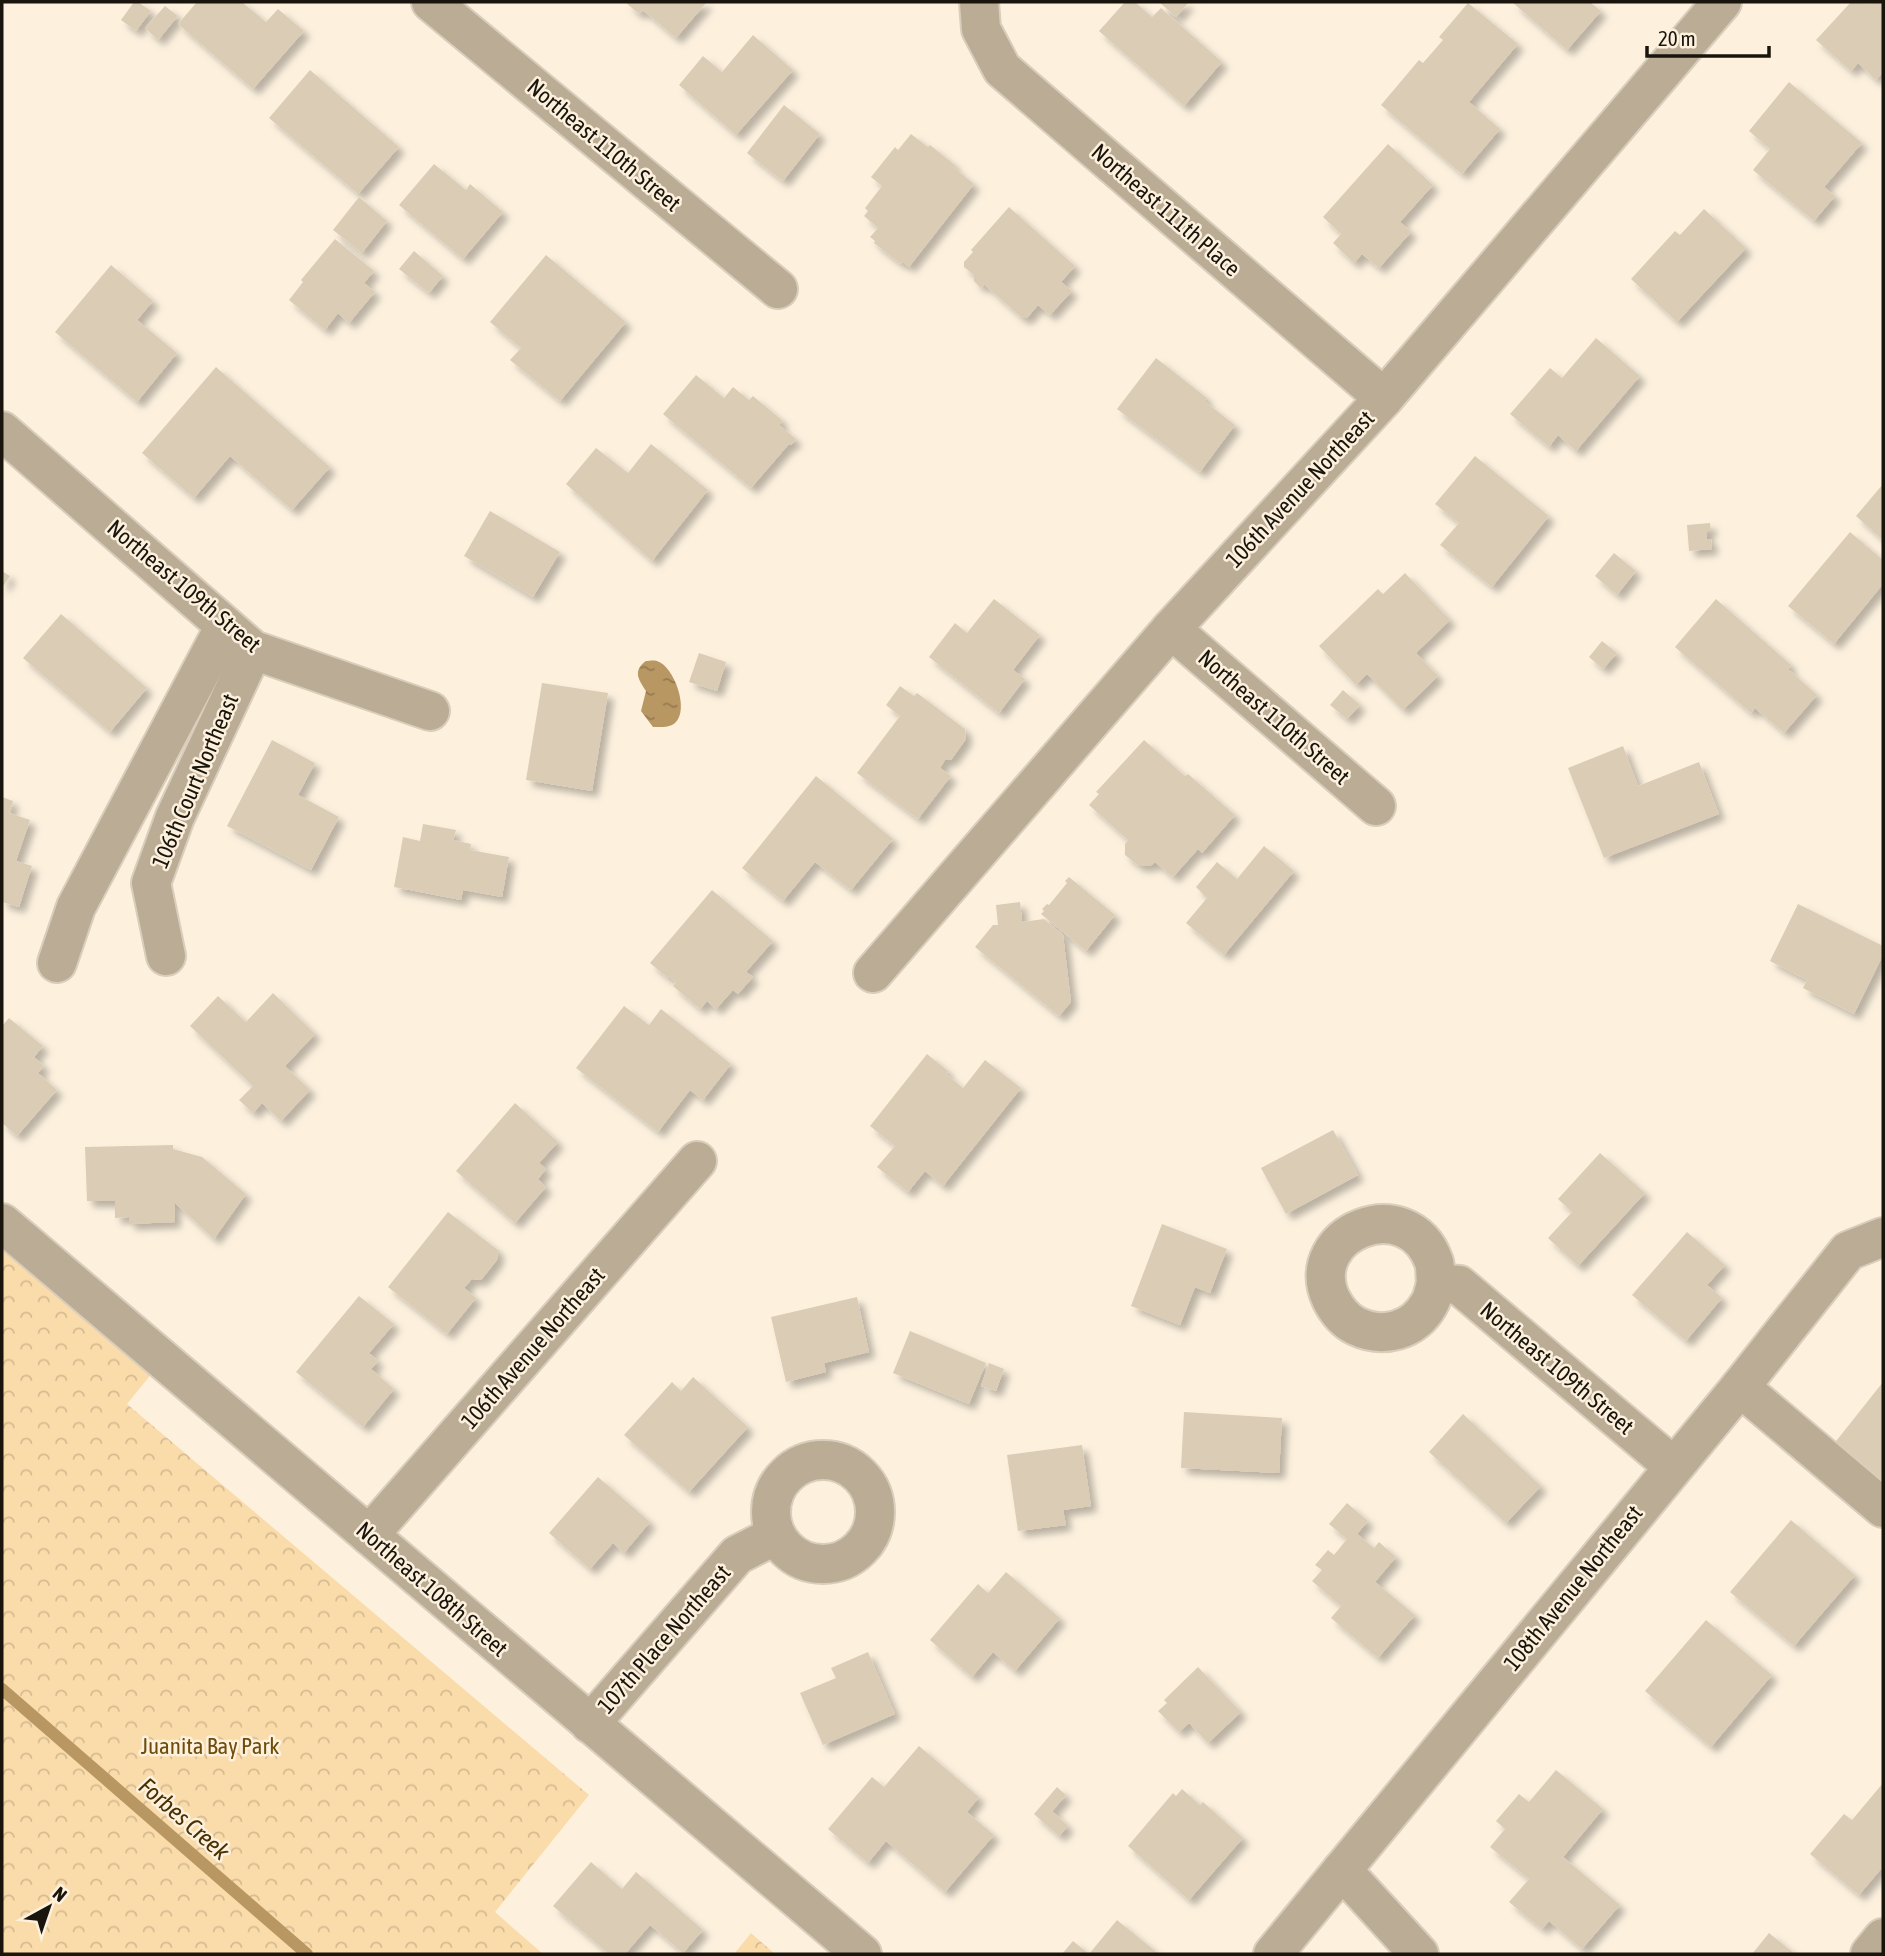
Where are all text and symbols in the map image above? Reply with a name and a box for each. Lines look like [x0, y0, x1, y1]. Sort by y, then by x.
scale bar [1647, 14, 1770, 58]
text: 20 m [1658, 26, 1696, 50]
street label: Northeast 110th Street [522, 73, 686, 217]
street label: Northeast 111th Place [1086, 138, 1246, 282]
street label: 106th Avenue Northeast [1221, 405, 1379, 573]
street label: Northeast 109th Street [102, 514, 266, 658]
street label: Northeast 110th Street [1193, 644, 1355, 790]
street label: 106th Court Northeast [147, 690, 243, 872]
street label: 106th Avenue Northeast [456, 1262, 610, 1434]
street label: Northeast 109th Street [1475, 1296, 1639, 1440]
street label: 108th Avenue Northeast [1498, 1500, 1648, 1676]
street label: Northeast 108th Street [351, 1516, 513, 1662]
street label: 107th Place Northeast [592, 1559, 736, 1719]
park label: Juanita Bay Park [141, 1733, 279, 1759]
water label: Forbes Creek [134, 1772, 235, 1865]
north arrow [14, 1872, 84, 1942]
text: N [49, 1882, 71, 1906]

